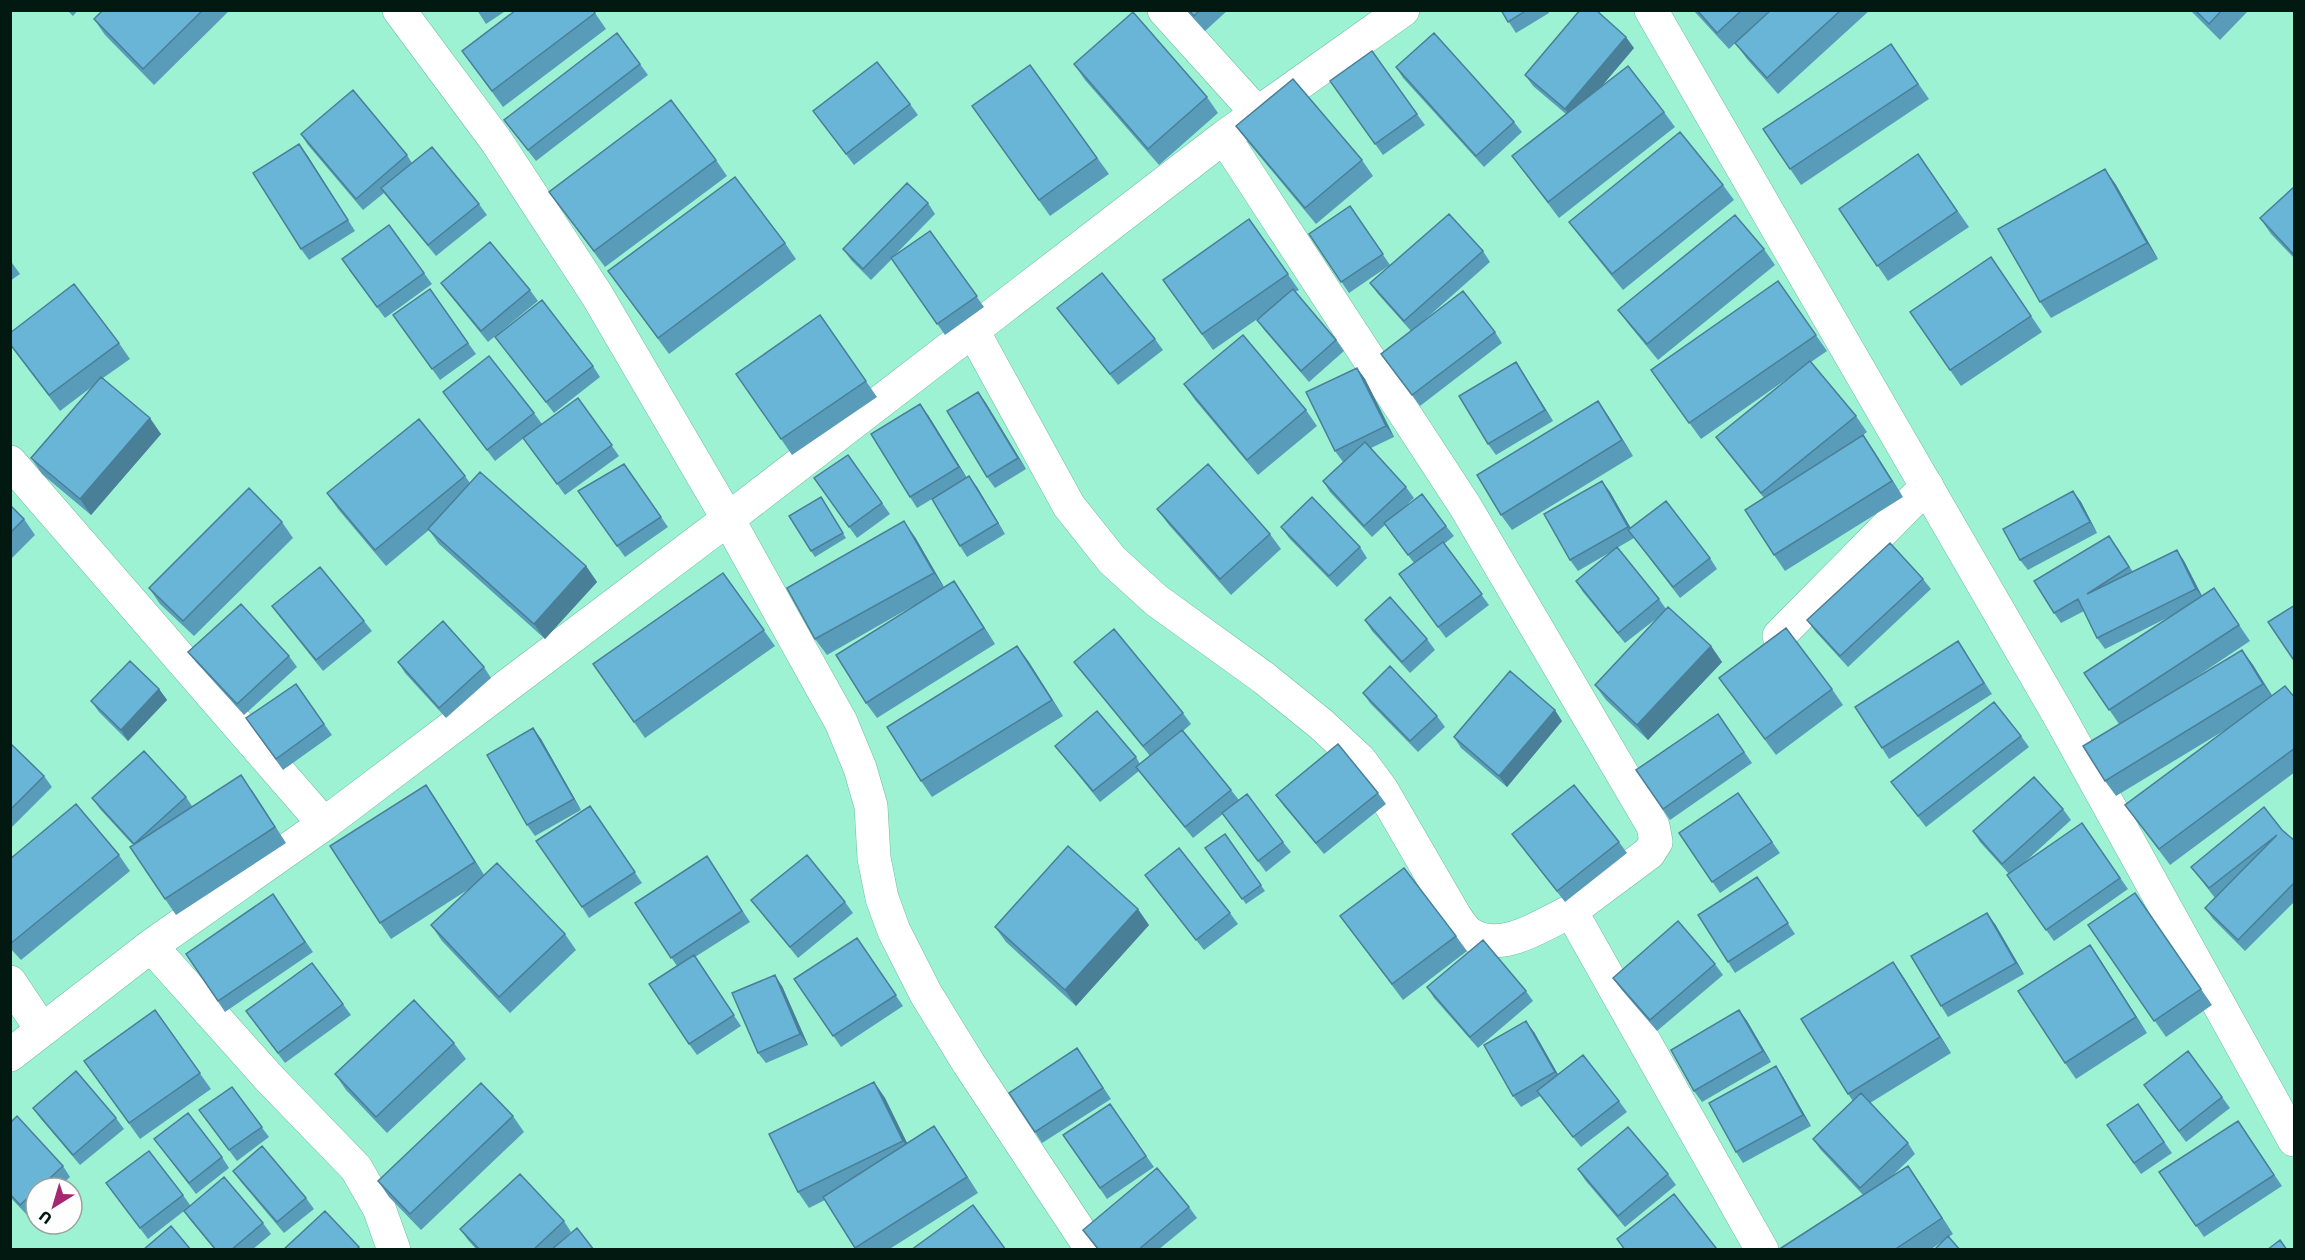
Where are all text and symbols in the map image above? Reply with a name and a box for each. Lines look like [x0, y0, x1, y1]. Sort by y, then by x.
north arrow [24, 1176, 84, 1236]
text: U [35, 1207, 56, 1229]

